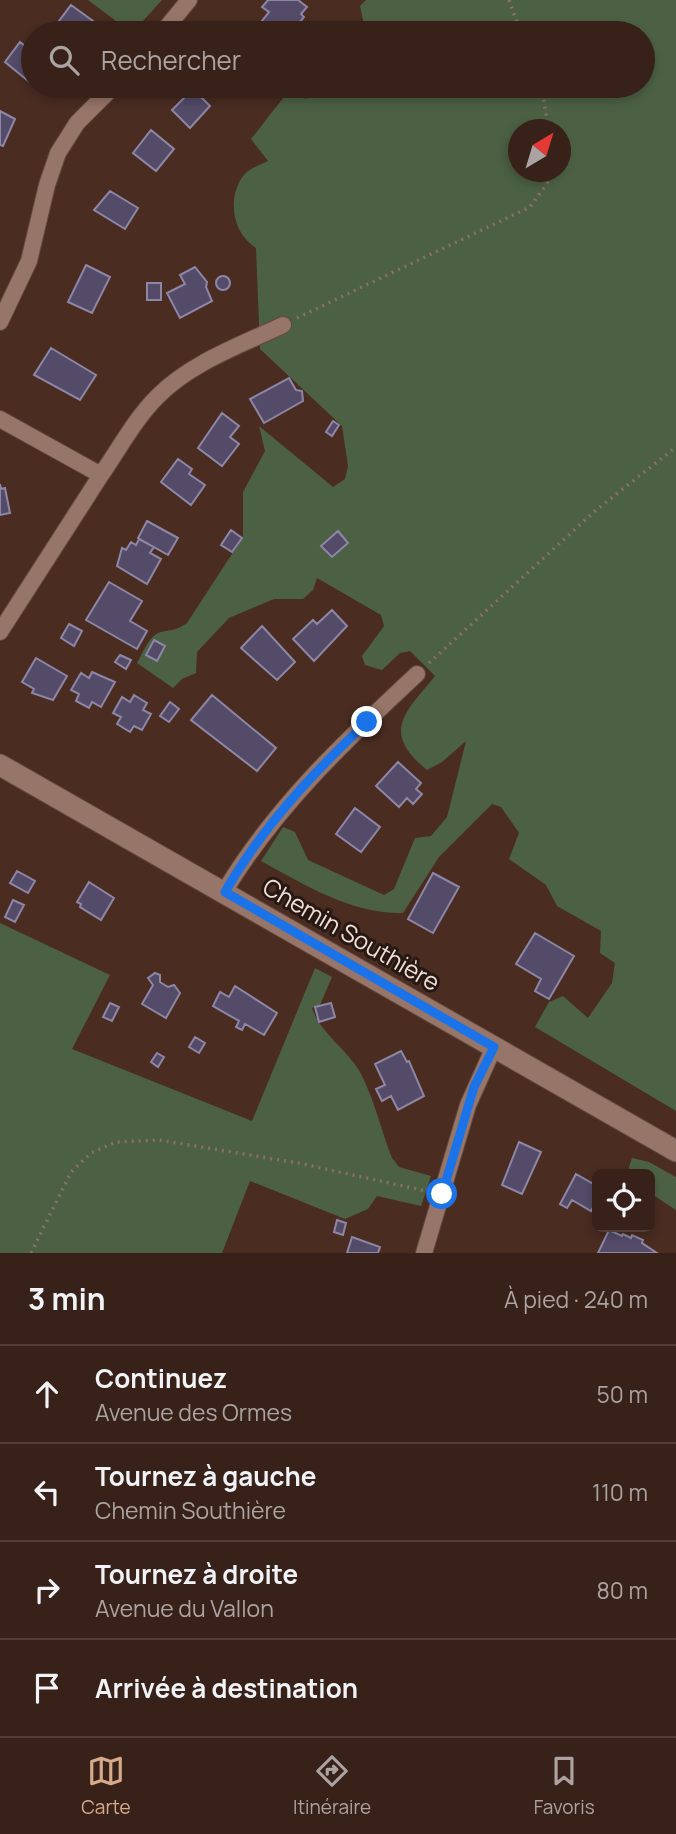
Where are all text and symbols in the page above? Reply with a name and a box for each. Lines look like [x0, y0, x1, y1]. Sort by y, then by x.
search box [21, 21, 655, 98]
icon: search [45, 41, 83, 79]
text: Rechercher [101, 42, 241, 78]
north arrow [508, 119, 571, 182]
route end [351, 706, 382, 737]
street label: Chemin Southière [257, 870, 446, 998]
map controls [592, 1169, 655, 1232]
button: locate [592, 1169, 655, 1232]
route start [426, 1178, 457, 1209]
text: 3 min [28, 1278, 106, 1319]
text: À pied · 240 m [504, 1283, 648, 1315]
text: Continuez [95, 1360, 227, 1396]
icon: ahead [28, 1375, 66, 1413]
text: 50 m [597, 1378, 648, 1410]
text: Avenue des Ormes [95, 1396, 292, 1428]
text: Tournez à gauche [95, 1458, 316, 1494]
icon: left [28, 1473, 66, 1511]
text: 110 m [592, 1476, 648, 1508]
text: Chemin Southière [95, 1494, 286, 1526]
text: Tournez à droite [95, 1556, 298, 1592]
icon: right [28, 1571, 66, 1609]
text: 80 m [597, 1574, 648, 1606]
text: Avenue du Vallon [95, 1592, 274, 1624]
icon: arrive [28, 1669, 66, 1707]
text: Arrivée à destination [95, 1670, 358, 1706]
tab: Carte [81, 1752, 131, 1820]
tab: Itinéraire [293, 1752, 371, 1820]
tab: Favoris [534, 1752, 595, 1820]

